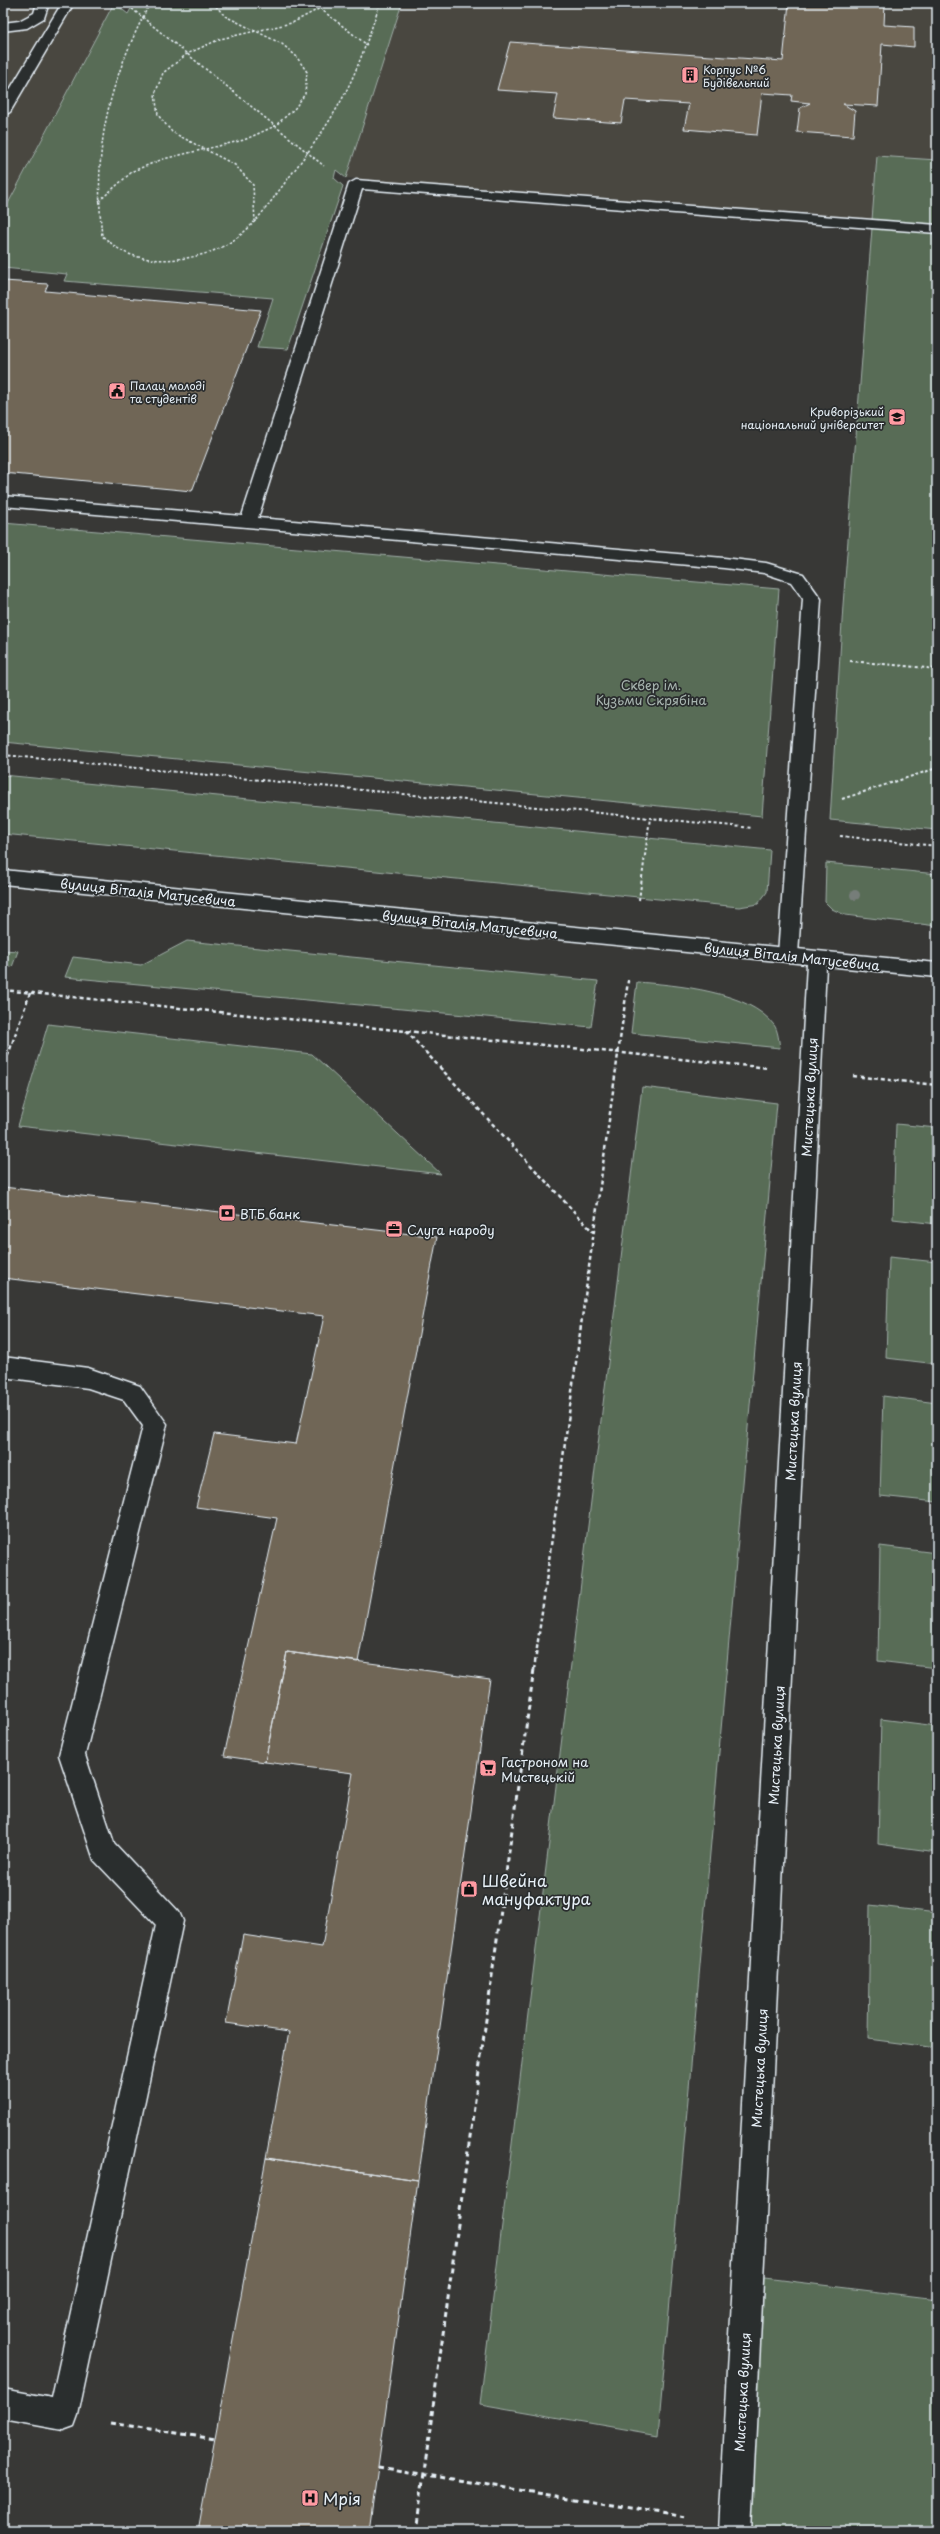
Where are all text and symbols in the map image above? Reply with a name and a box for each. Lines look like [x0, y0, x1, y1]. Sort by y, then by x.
place label: Корпус №6 Будівельний [703, 61, 770, 91]
building icon: Корпус №6 Будівельний [680, 65, 700, 85]
place label: Палац молоді та студентів [130, 377, 205, 407]
public building icon: Палац молоді та студентів [107, 381, 127, 401]
place label: Криворізький національний університет [741, 403, 885, 433]
school or university icon: Криворізький національний університет [887, 407, 907, 427]
park label: Сквер ім. Кузьми Скрябіна [595, 675, 708, 709]
street label: вулиця Віталія Матусевича [59, 873, 238, 911]
street label: вулиця Віталія Матусевича [381, 905, 560, 943]
street label: вулиця Віталія Матусевича [703, 937, 882, 975]
street label: Мистецька вулиця [796, 1037, 822, 1157]
bank icon: ВТБ банк [217, 1203, 237, 1223]
place label: ВТБ банк [240, 1204, 300, 1223]
office icon: Слуга народу [384, 1219, 404, 1239]
place label: Слуга народу [407, 1220, 494, 1239]
street label: Мистецька вулиця [780, 1361, 806, 1481]
street label: Мистецька вулиця [763, 1685, 789, 1805]
place label: Гастроном на Мистецькій [501, 1752, 589, 1786]
supermarket icon: Гастроном на Мистецькій [478, 1758, 498, 1778]
place label: Швейна мануфактура [482, 1868, 591, 1910]
shop icon: Швейна мануфактура [459, 1879, 479, 1899]
street label: Мистецька вулиця [746, 2008, 772, 2128]
street label: Мистецька вулиця [729, 2332, 755, 2452]
place label: Мрія [323, 2486, 361, 2510]
hospital icon: Мрія [300, 2488, 320, 2508]

